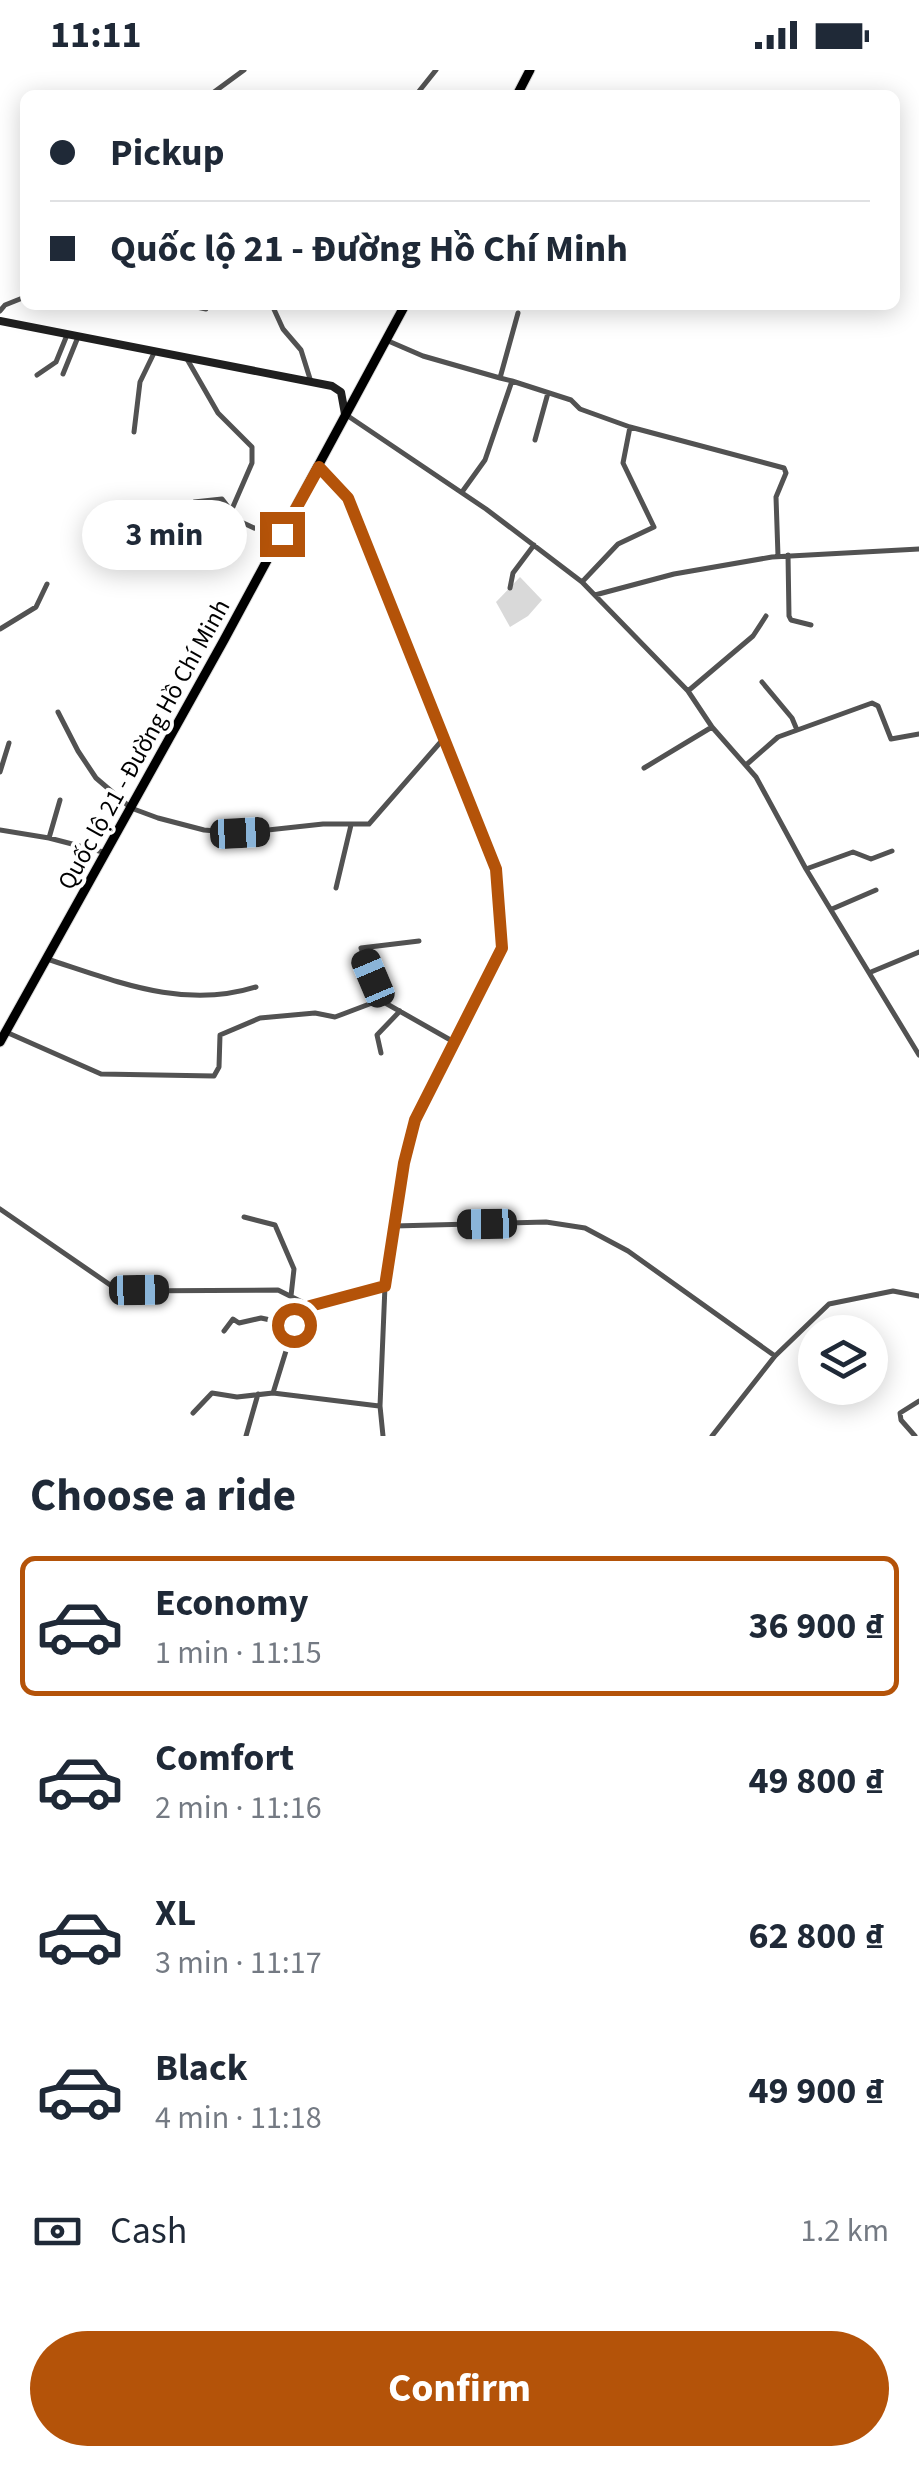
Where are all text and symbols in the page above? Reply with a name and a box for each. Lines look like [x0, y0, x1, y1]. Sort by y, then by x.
text: 11:11 [50, 8, 142, 62]
text: Pickup [110, 126, 224, 180]
text: Quốc lộ 21 - Đường Hồ Chí Minh [110, 222, 628, 276]
callout: 3 min [82, 499, 247, 569]
text: 3 min [126, 512, 203, 558]
route end [260, 512, 305, 557]
street label: Quốc lộ 21 - Đường Hồ Chí Minh [49, 593, 239, 896]
car [209, 816, 271, 850]
car [347, 945, 399, 1011]
car [457, 1208, 517, 1240]
car [109, 1274, 169, 1306]
route start [272, 1303, 317, 1348]
map controls [798, 1315, 888, 1405]
button: layers [798, 1315, 888, 1405]
text: Choose a ride [30, 1464, 296, 1528]
text: Economy [155, 1576, 308, 1630]
icon: car [35, 1581, 125, 1671]
text: 36 900 ₫ [748, 1599, 884, 1653]
text: 1 min · 11:15 [155, 1630, 322, 1676]
text: Comfort [155, 1731, 294, 1785]
icon: car [35, 1736, 125, 1826]
text: 49 800 ₫ [748, 1754, 884, 1808]
text: 2 min · 11:16 [155, 1785, 322, 1831]
text: XL [155, 1886, 196, 1940]
icon: car [35, 1891, 125, 1981]
text: 62 800 ₫ [748, 1909, 884, 1963]
text: 3 min · 11:17 [155, 1940, 322, 1986]
text: Black [155, 2041, 248, 2095]
icon: car [35, 2046, 125, 2136]
text: 49 900 ₫ [748, 2064, 884, 2118]
text: 4 min · 11:18 [155, 2095, 322, 2141]
icon: cash [30, 2204, 85, 2259]
text: Cash [110, 2204, 187, 2258]
text: 1.2 km [800, 2208, 889, 2254]
button: Confirm [30, 2331, 889, 2446]

